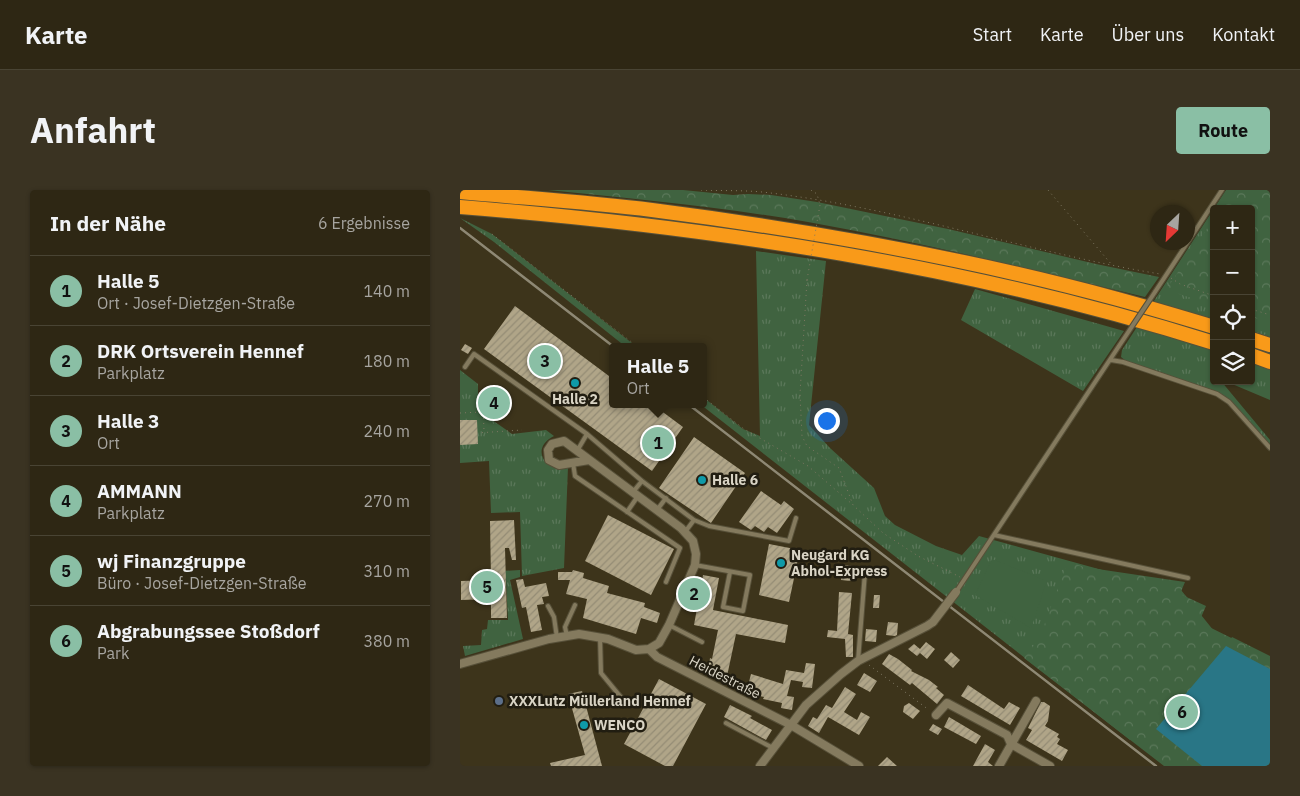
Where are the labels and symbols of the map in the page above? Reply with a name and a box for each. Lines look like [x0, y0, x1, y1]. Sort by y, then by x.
north arrow [1150, 205, 1195, 250]
pin: 3 [529, 342, 561, 380]
marker: Halle 2 [569, 377, 581, 389]
pin: 4 [478, 384, 510, 422]
place label: Halle 2 [552, 390, 598, 408]
your location [814, 408, 840, 434]
pin: 1 [642, 424, 674, 462]
place label: Halle 6 [712, 471, 758, 489]
marker: Halle 6 [696, 474, 708, 486]
place label: Neugard KG Abhol-Express [791, 546, 887, 580]
marker: Neugard KG Abhol-Express [775, 557, 787, 569]
pin: 5 [471, 568, 503, 606]
pin: 2 [678, 575, 710, 613]
street label: Heidestraße [686, 651, 764, 703]
place label: XXXLutz Müllerland Hennef [509, 692, 691, 710]
pin: 6 [1166, 693, 1198, 731]
marker: XXXLutz Müllerland Hennef [493, 695, 505, 707]
place label: WENCO [594, 716, 645, 734]
marker: WENCO [578, 719, 590, 731]

